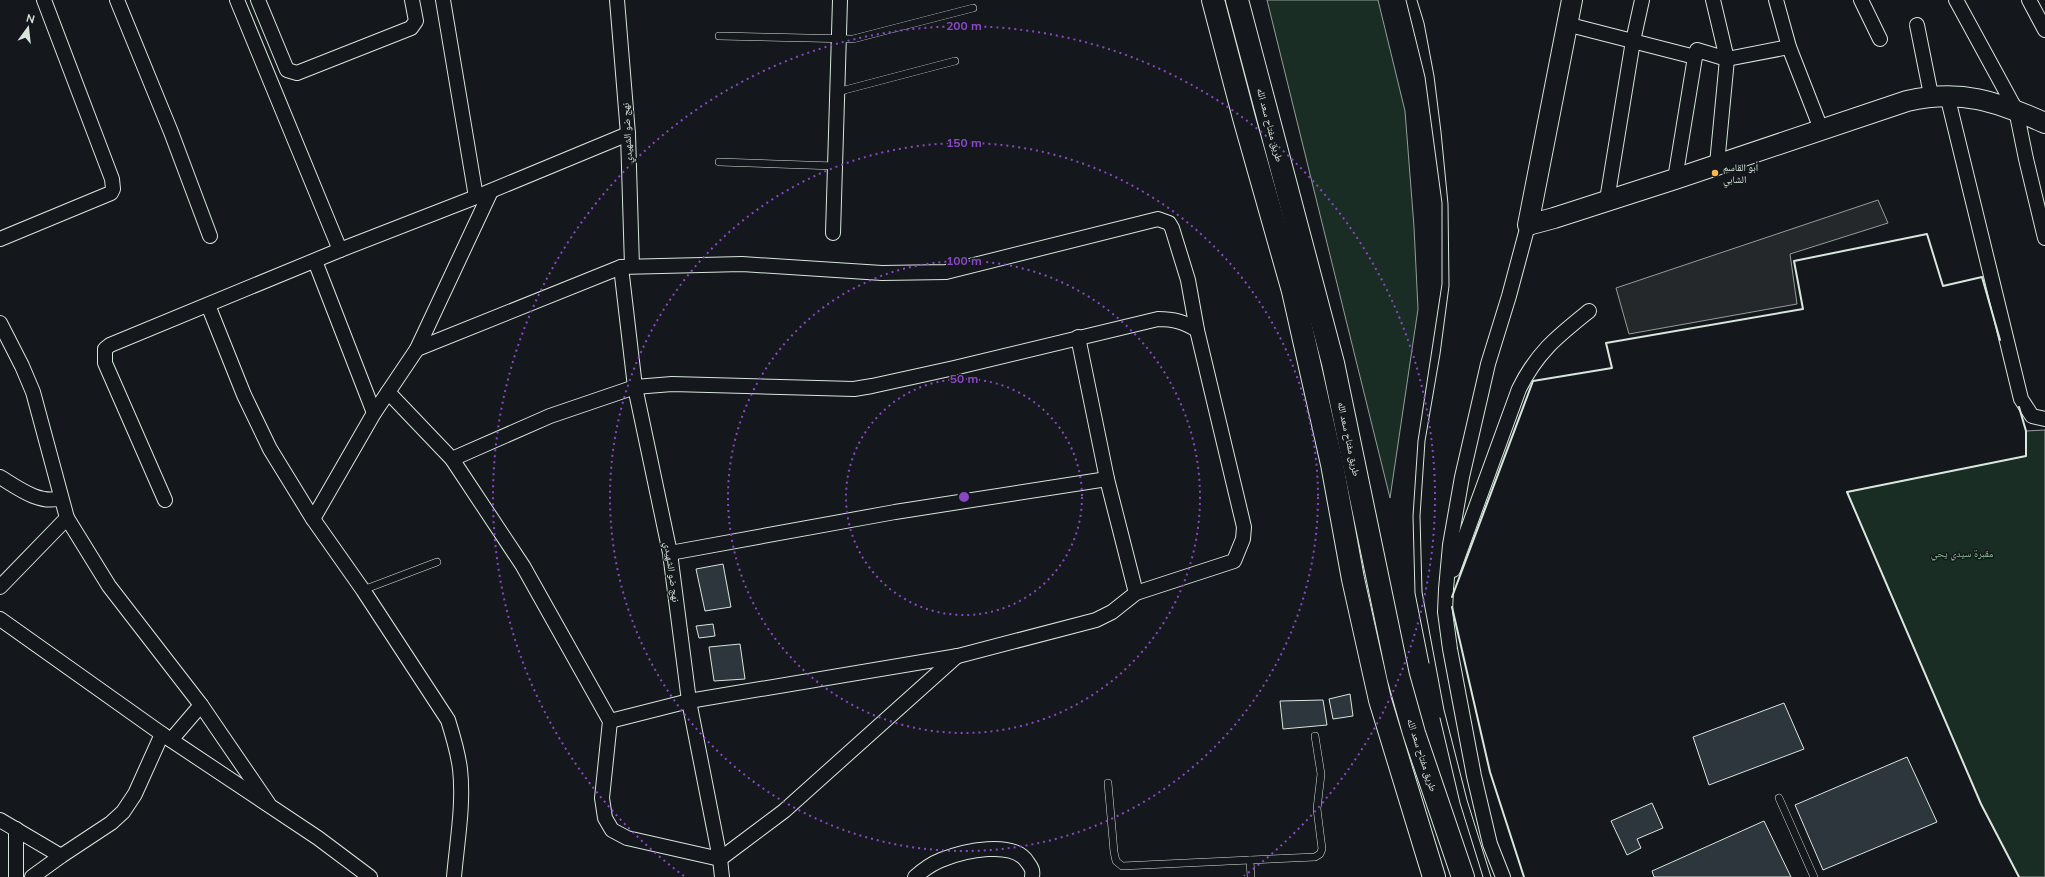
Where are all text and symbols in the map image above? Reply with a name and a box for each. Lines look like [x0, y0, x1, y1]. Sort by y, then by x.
north arrow [8, 8, 48, 48]
text: N [25, 11, 36, 26]
text: 200 m [946, 18, 982, 33]
street label: طريق مفتاح سعد الله [1254, 87, 1286, 164]
street label: نهج ضو الشهيدي [619, 102, 637, 164]
text: 150 m [946, 135, 982, 150]
place label: أبو القاسم الشابي [1723, 161, 1758, 187]
marker: أبو القاسم الشابي [1710, 168, 1720, 178]
text: 100 m [946, 253, 982, 268]
text: 50 m [950, 371, 978, 386]
street label: طريق مفتاح سعد الله [1335, 400, 1363, 478]
centre of rings [957, 490, 971, 504]
street label: نهج ضو الشهيدي [660, 541, 683, 603]
park label: مقبرة سيدي يحي [1931, 547, 1994, 561]
street label: طريق مفتاح سعد الله [1404, 717, 1440, 794]

